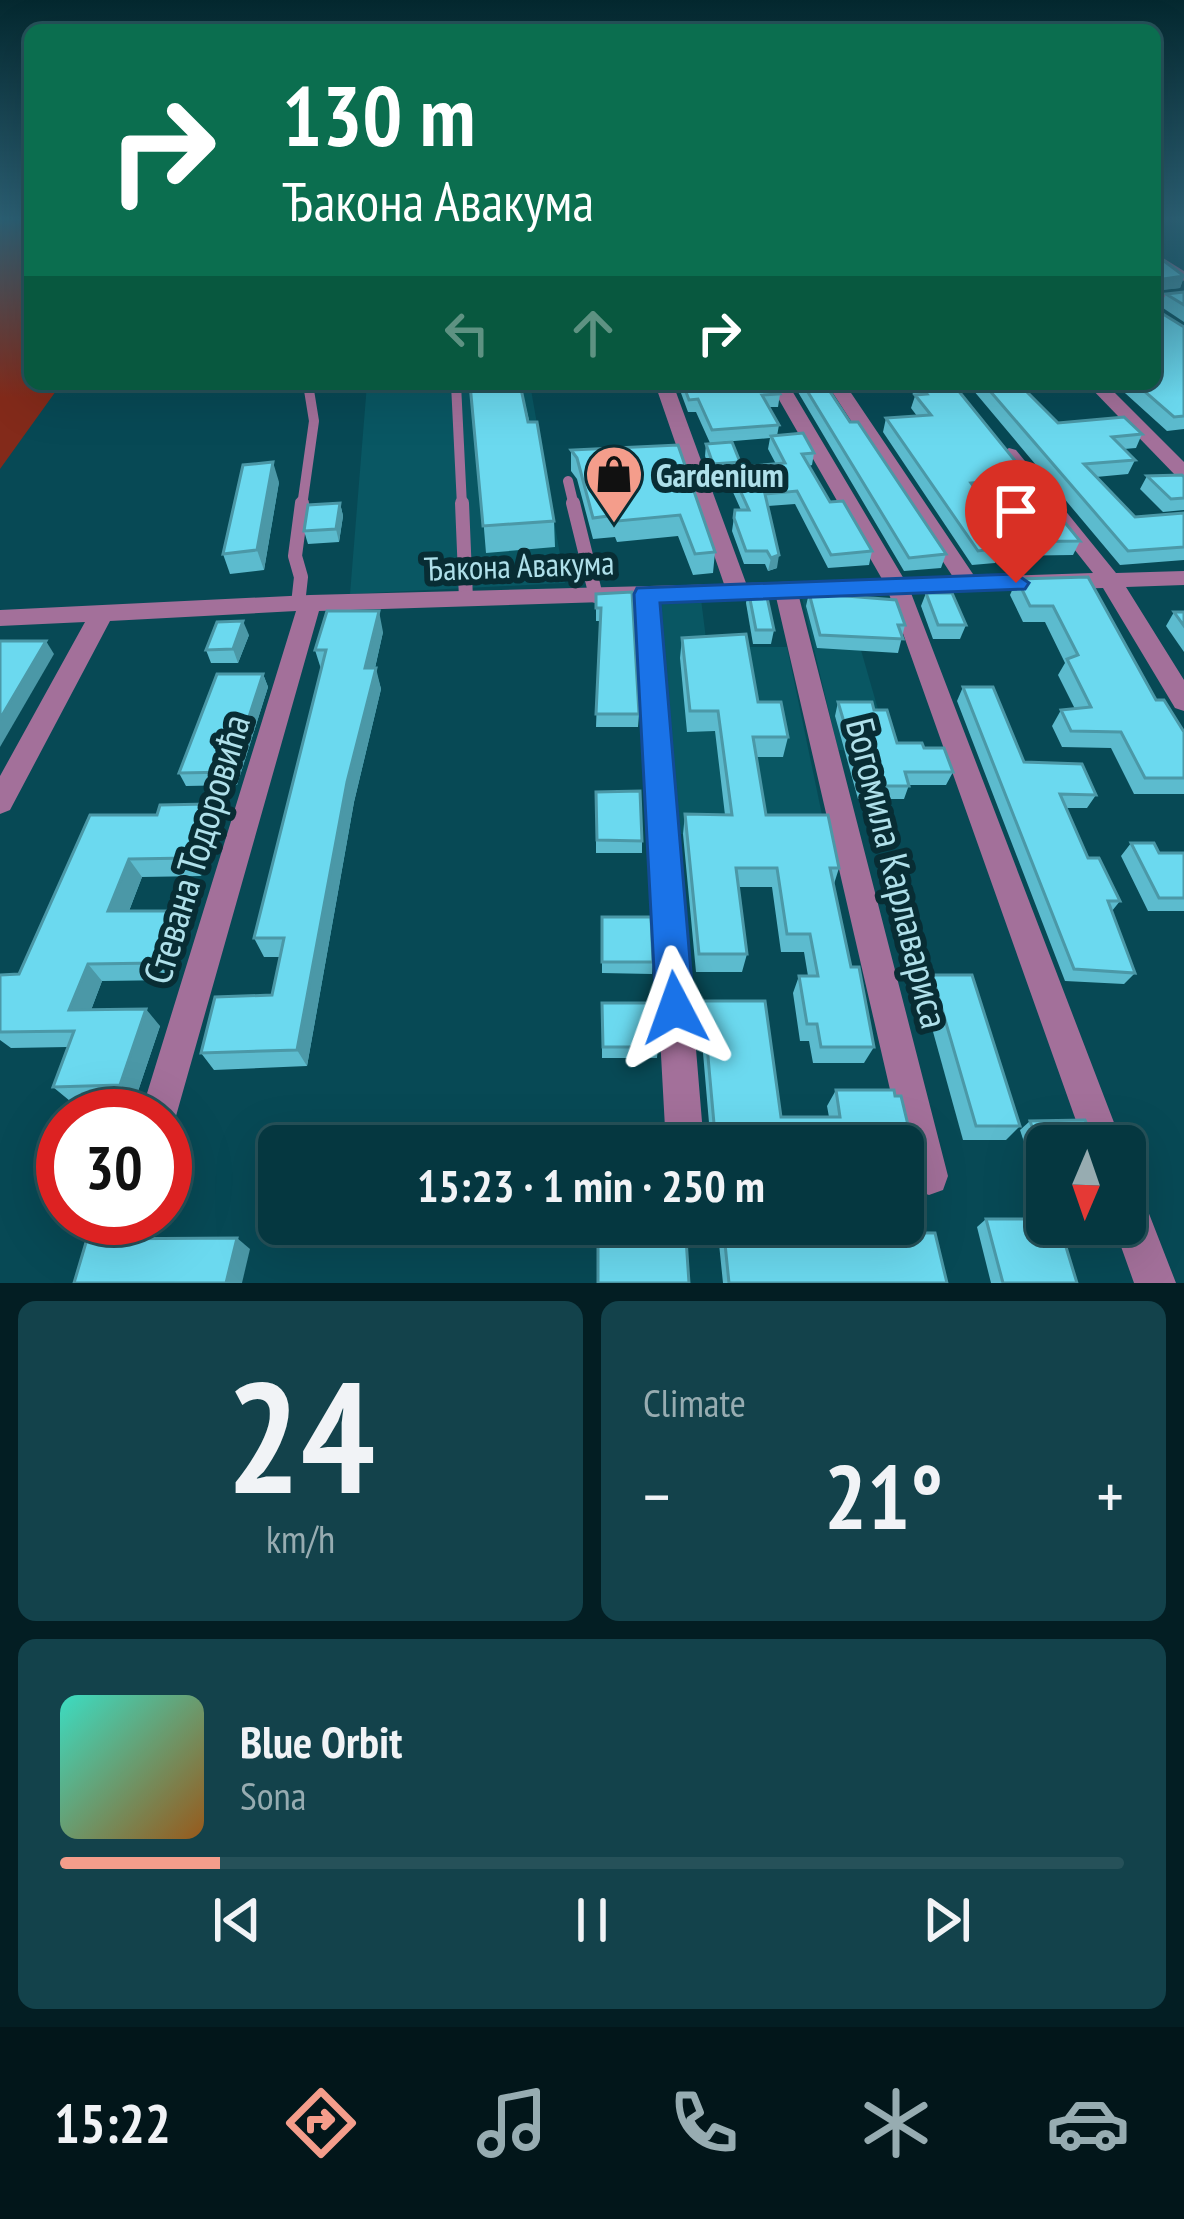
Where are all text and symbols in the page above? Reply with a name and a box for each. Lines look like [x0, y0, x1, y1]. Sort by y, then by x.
text: 130 m [282, 60, 475, 169]
icon: right [84, 72, 240, 228]
text: Ђакона Авакума [282, 166, 594, 236]
icon: left [434, 300, 500, 366]
icon: ahead [560, 300, 626, 366]
icon: right [686, 300, 752, 366]
shop icon: Gardenium [583, 443, 645, 525]
place label: Gardenium [656, 453, 784, 496]
pin [965, 460, 1067, 583]
icon: arrive [983, 478, 1049, 544]
street label: Ђакона Авакума [423, 540, 615, 590]
street label: Стевана Тодоровића [131, 708, 261, 990]
street label: Богомила Карлавариса [835, 713, 961, 1033]
position arrow [612, 945, 738, 1071]
speed limit sign: 30 [36, 1089, 192, 1245]
north arrow [1026, 1125, 1146, 1245]
map controls [1026, 1125, 1146, 1245]
text: 15:23 · 1 min · 250 m [417, 1156, 765, 1214]
text: 24 [226, 1334, 375, 1536]
text: Climate [643, 1377, 746, 1428]
text: 21° [824, 1437, 943, 1554]
text: − [643, 1453, 670, 1538]
text: + [1097, 1453, 1124, 1538]
text: km/h [266, 1513, 335, 1564]
text: Blue Orbit [240, 1712, 402, 1770]
text: Sona [240, 1770, 306, 1821]
icon: previous [204, 1887, 270, 1953]
icon: pause [559, 1887, 625, 1953]
icon: next [914, 1887, 980, 1953]
icon: directions [279, 2081, 363, 2165]
icon: music [470, 2081, 554, 2165]
icon: phone [662, 2081, 746, 2165]
icon: climate [854, 2081, 938, 2165]
icon: car [1046, 2081, 1130, 2165]
text: 15:22 [54, 2088, 171, 2158]

